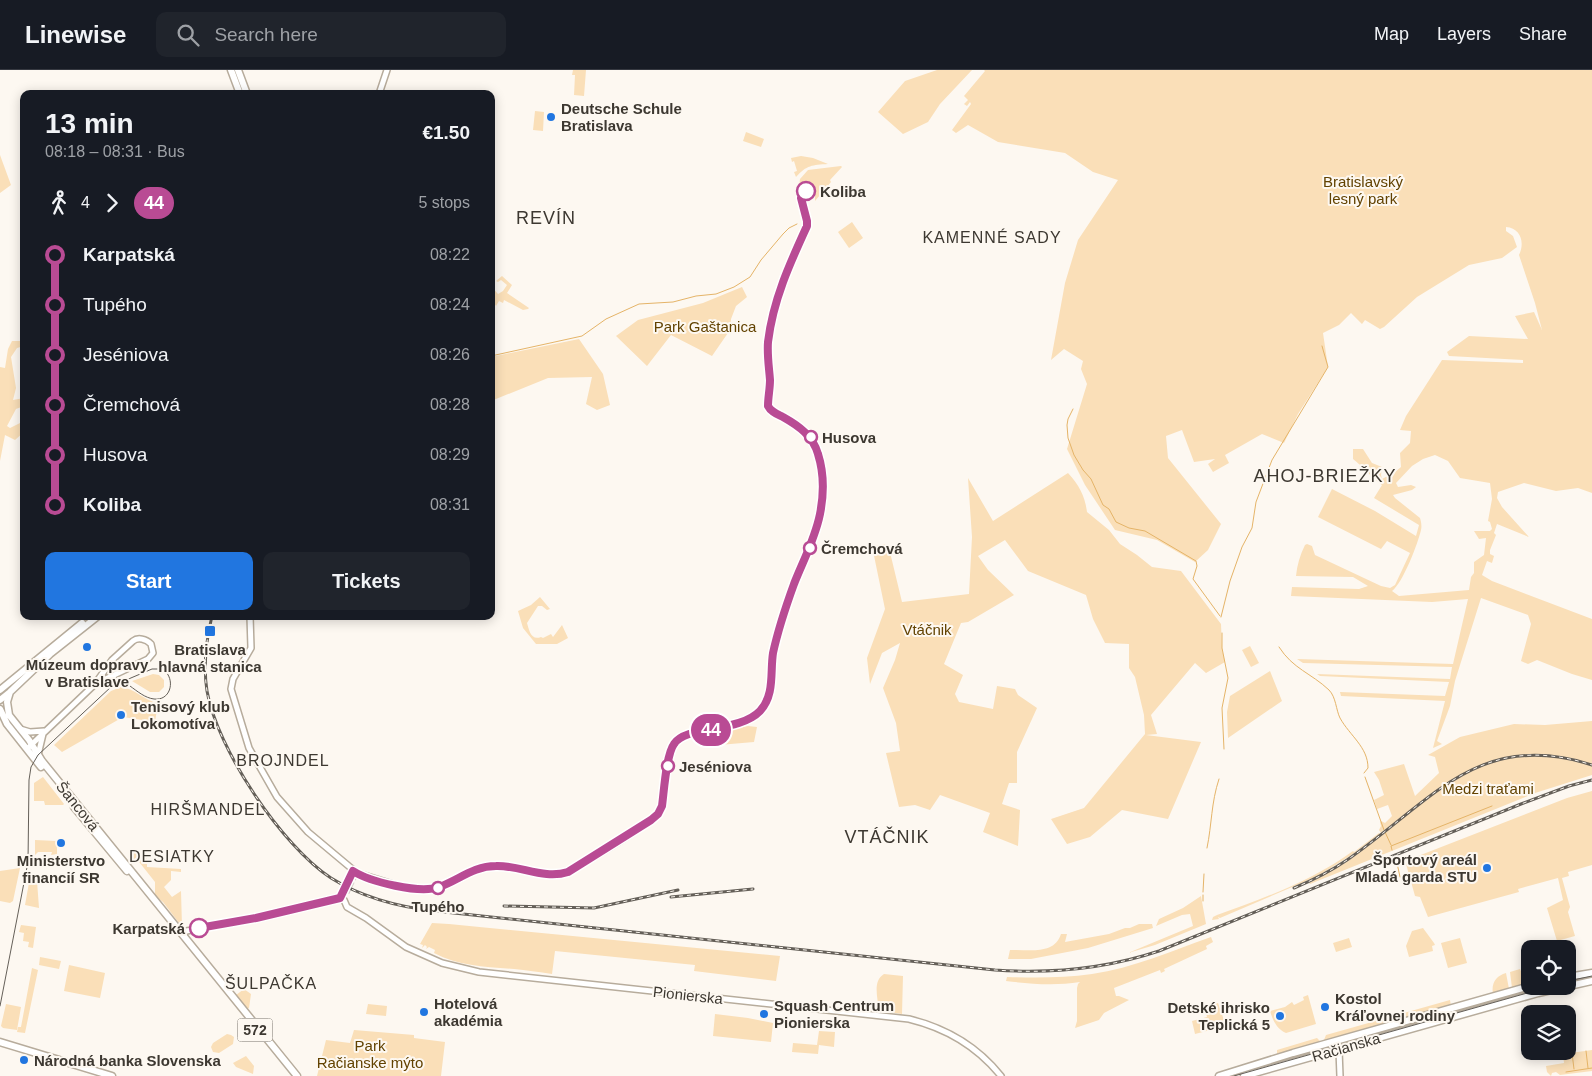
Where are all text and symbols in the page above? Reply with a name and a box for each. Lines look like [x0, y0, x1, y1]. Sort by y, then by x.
search box [156, 12, 506, 57]
text: Linewise [25, 21, 126, 48]
icon: search [174, 21, 202, 49]
text: Search here [214, 24, 318, 45]
text: Map [1374, 24, 1409, 44]
text: Layers [1437, 24, 1491, 44]
text: Share [1519, 24, 1567, 44]
place label: Deutsche Schule Bratislava [561, 100, 682, 134]
text: 13 min [45, 108, 134, 139]
marker: Deutsche Schule Bratislava [545, 111, 557, 123]
text: €1.50 [422, 122, 470, 143]
text: 08:18 – 08:31 · Bus [45, 143, 185, 160]
park label: Bratislavský lesný park [1323, 173, 1404, 207]
marker: Koliba [796, 181, 816, 201]
place label: Koliba [820, 183, 866, 200]
icon: walk [45, 189, 73, 217]
icon: forward [98, 189, 126, 217]
text: 44 [144, 193, 164, 213]
text: 4 [81, 194, 90, 211]
text: 5 stops [418, 194, 470, 211]
district label: REVÍN [516, 208, 576, 228]
district label: KAMENNÉ SADY [922, 228, 1062, 246]
text: Karpatská [83, 244, 175, 265]
text: 08:22 [430, 246, 470, 263]
text: Tupého [83, 294, 147, 315]
text: 08:24 [430, 296, 470, 313]
park label: Park Gaštanica [654, 318, 757, 335]
text: Jeséniova [83, 344, 169, 365]
text: 08:26 [430, 346, 470, 363]
text: Čremchová [83, 394, 180, 415]
text: 08:28 [430, 396, 470, 413]
place label: Husova [822, 429, 877, 446]
marker: Husova [804, 430, 818, 444]
text: Husova [83, 444, 147, 465]
text: 08:29 [430, 446, 470, 463]
district label: AHOJ-BRIEŽKY [1253, 466, 1397, 486]
text: Koliba [83, 494, 141, 515]
text: 08:31 [430, 496, 470, 513]
place label: Čremchová [821, 540, 903, 557]
marker: Čremchová [803, 541, 817, 555]
button: Start [45, 552, 253, 610]
button: Tickets [263, 552, 470, 610]
park label: Vtáčnik [902, 621, 952, 638]
marker: Bratislava hlavná stanica [203, 624, 217, 638]
marker: Múzeum dopravy v Bratislave [81, 641, 93, 653]
place label: Bratislava hlavná stanica [158, 641, 262, 675]
place label: Múzeum dopravy v Bratislave [26, 656, 149, 690]
place label: Tenisový klub Lokomotíva [131, 698, 230, 732]
marker: Tenisový klub Lokomotíva [115, 709, 127, 721]
line badge: 44 [688, 714, 734, 746]
text: 44 [701, 720, 721, 740]
district label: BROJNDEL [236, 752, 330, 769]
place label: Jeséniova [679, 758, 752, 775]
marker: Jeséniova [661, 759, 675, 773]
street label: Šancová [53, 778, 103, 835]
park label: Medzi traťami [1442, 780, 1534, 797]
district label: HIRŠMANDEL [151, 800, 265, 818]
district label: VTÁČNIK [844, 826, 930, 847]
marker: Ministerstvo financií SR [55, 837, 67, 849]
district label: DESIATKY [129, 848, 215, 865]
place label: Športový areál Mladá garda STU [1355, 851, 1477, 885]
place label: Ministerstvo financií SR [17, 852, 105, 886]
marker: Športový areál Mladá garda STU [1481, 862, 1493, 874]
marker: Tupého [431, 881, 445, 895]
place label: Tupého [411, 898, 465, 915]
marker: Karpatská [189, 918, 209, 938]
place label: Karpatská [112, 920, 186, 937]
map controls [1521, 940, 1576, 1060]
button: locate [1521, 940, 1576, 995]
district label: ŠULPAČKA [225, 974, 317, 992]
street label: Pionierska [652, 983, 724, 1007]
place label: Kostol Kráľovnej rodiny [1335, 990, 1456, 1024]
place label: Hotelová akadémia [434, 995, 503, 1029]
place label: Squash Centrum Pionierska [774, 997, 894, 1031]
place label: Detské ihrisko Teplická 5 [1167, 999, 1270, 1033]
marker: Kostol Kráľovnej rodiny [1319, 1001, 1331, 1013]
button: layers [1521, 1005, 1576, 1060]
marker: Hotelová akadémia [418, 1006, 430, 1018]
marker: Squash Centrum Pionierska [758, 1008, 770, 1020]
marker: Detské ihrisko Teplická 5 [1274, 1010, 1286, 1022]
road number: 572 [238, 1018, 272, 1042]
street label: Račianska [1310, 1029, 1383, 1065]
park label: Park Račianske mýto [317, 1037, 423, 1071]
place label: Národná banka Slovenska [34, 1052, 221, 1069]
marker: Národná banka Slovenska [18, 1054, 30, 1066]

